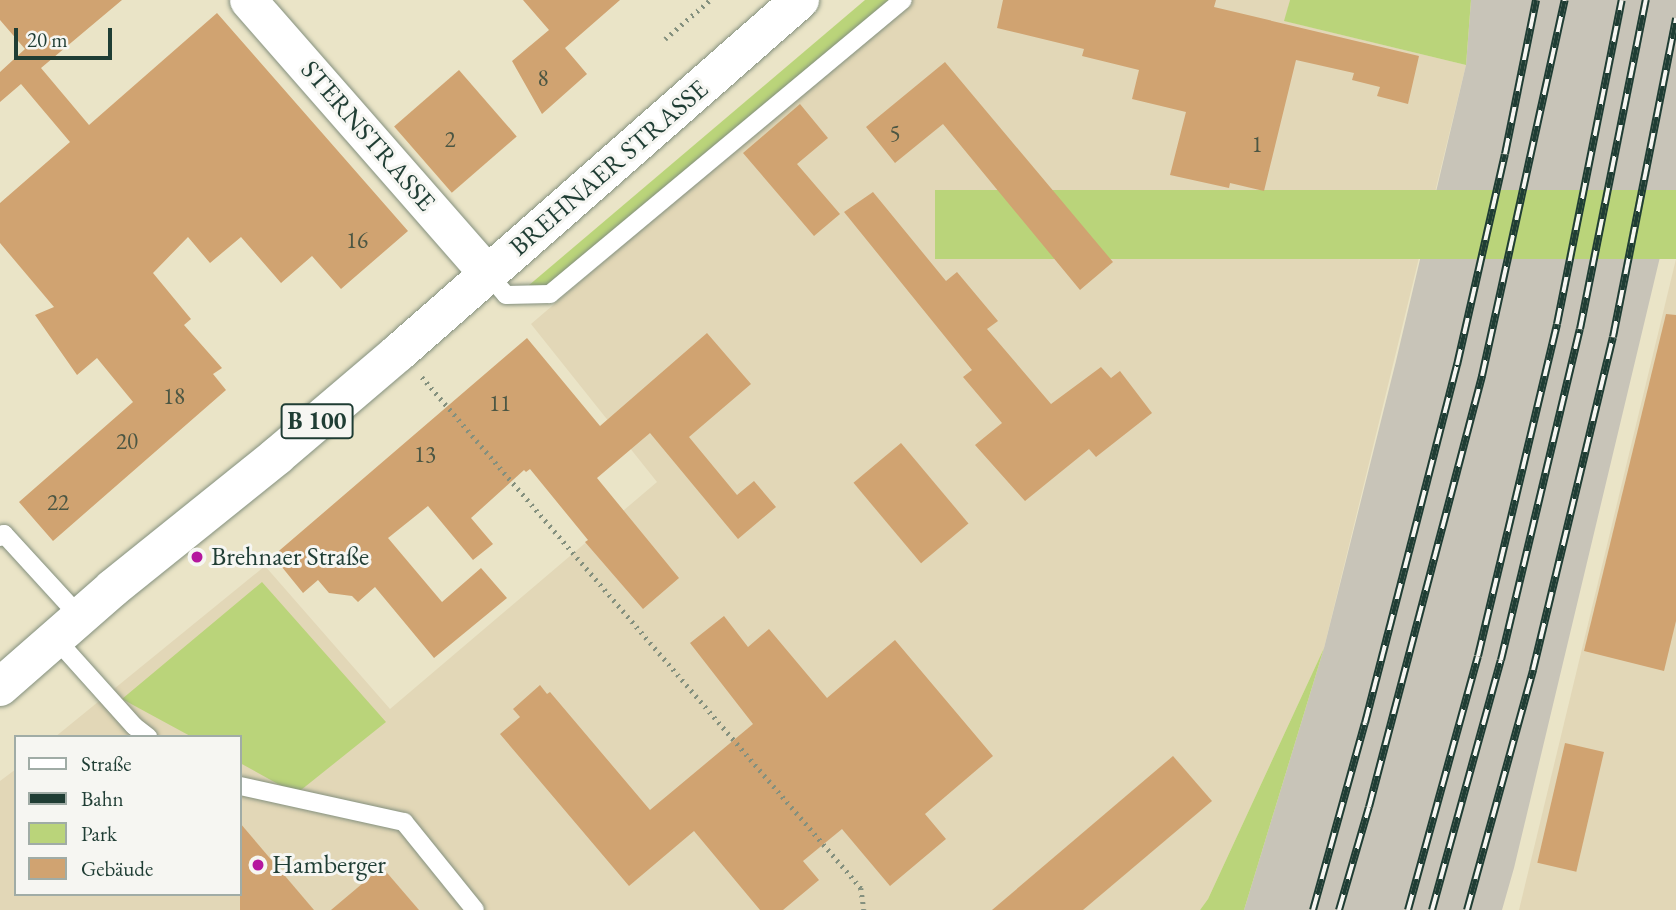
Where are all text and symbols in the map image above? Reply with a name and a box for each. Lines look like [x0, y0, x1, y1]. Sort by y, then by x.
scale bar [18, 14, 116, 58]
text: 20 m [27, 26, 68, 53]
street label: STERNSTRASSE [294, 54, 442, 218]
house number: 8 [537, 64, 549, 92]
street label: BREHNAER STRASSE [504, 73, 714, 263]
house number: 5 [889, 119, 901, 147]
house number: 2 [444, 125, 456, 153]
house number: 1 [1251, 130, 1263, 158]
house number: 16 [346, 226, 368, 254]
house number: 18 [163, 382, 185, 410]
house number: 11 [489, 389, 511, 417]
road number: B 100 [280, 400, 354, 442]
house number: 20 [116, 427, 138, 455]
house number: 13 [414, 440, 436, 468]
house number: 22 [47, 488, 69, 516]
place label: Brehnaer Straße [211, 541, 369, 573]
marker: Brehnaer Straße [189, 549, 205, 565]
legend [14, 735, 242, 896]
text: Straße [81, 750, 132, 777]
text: Bahn [81, 785, 124, 812]
text: Park [81, 820, 117, 847]
place label: Hamberger [272, 849, 386, 881]
text: Gebäude [81, 855, 153, 882]
marker: Hamberger [250, 857, 266, 873]

